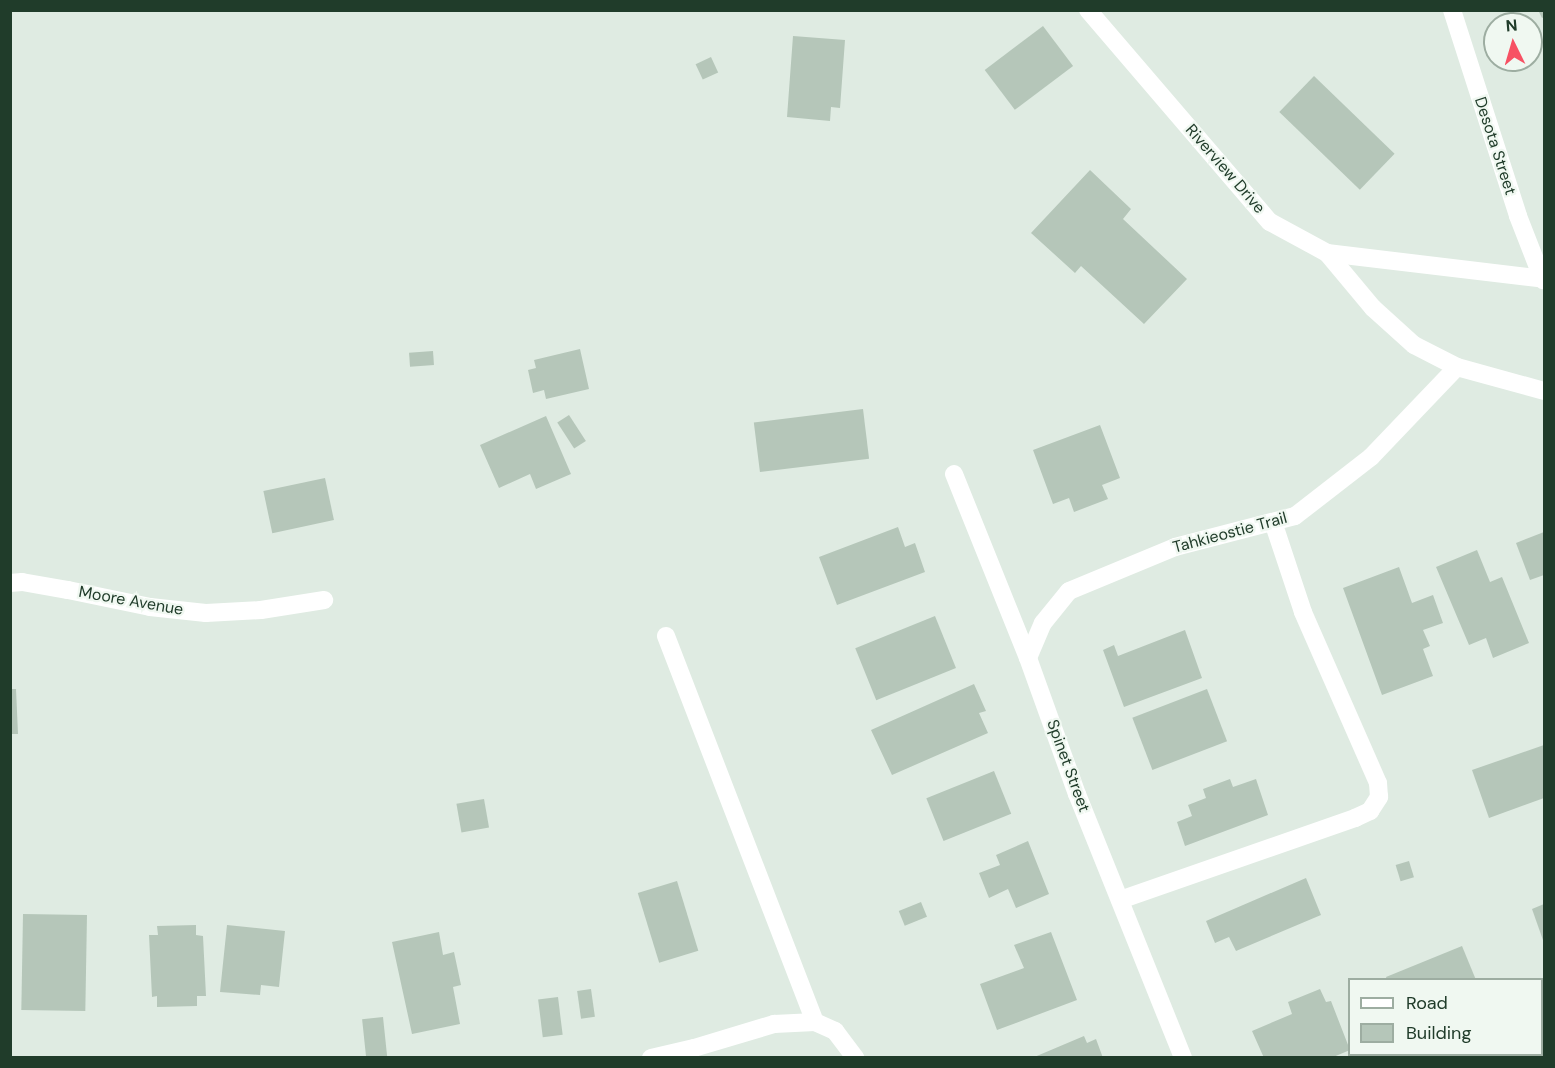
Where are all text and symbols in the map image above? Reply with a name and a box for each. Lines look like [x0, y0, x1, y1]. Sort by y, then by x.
north arrow [1483, 12, 1543, 72]
text: N [1505, 15, 1518, 37]
street label: Desota Street [1470, 95, 1520, 197]
street label: Riverview Drive [1181, 121, 1269, 217]
street label: Tahkieostie Trail [1171, 509, 1289, 557]
street label: Moore Avenue [77, 582, 185, 620]
street label: Spinet Street [1042, 717, 1094, 815]
legend [1348, 978, 1543, 1056]
text: Road [1406, 991, 1448, 1015]
text: Building [1406, 1021, 1471, 1045]

